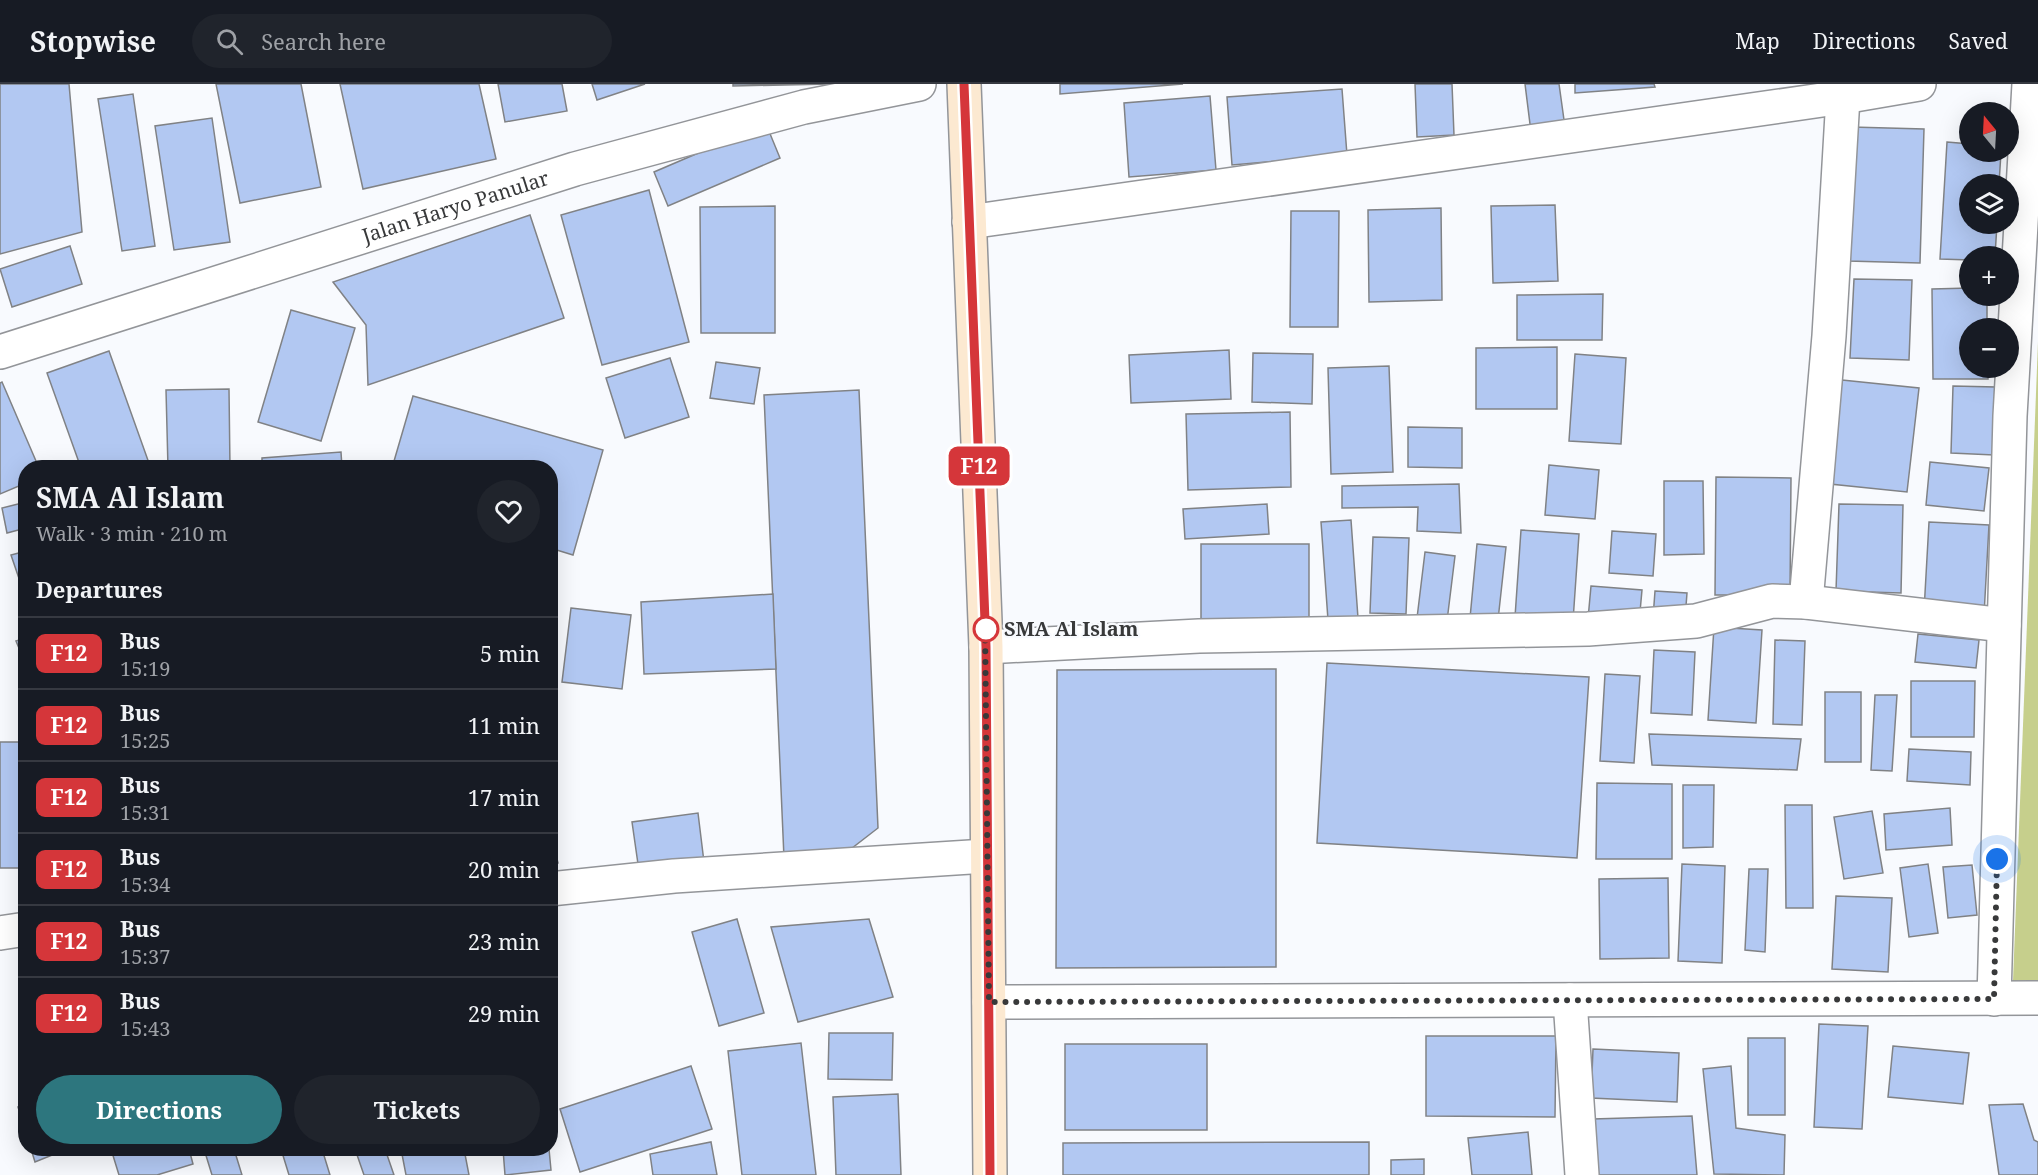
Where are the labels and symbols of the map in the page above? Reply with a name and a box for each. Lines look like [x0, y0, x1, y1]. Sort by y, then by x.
north arrow [1959, 102, 2019, 162]
street label: Jalan Haryo Panular [358, 164, 553, 249]
line badge: F12 [944, 446, 1014, 485]
place label: SMA Al Islam [1004, 615, 1139, 642]
marker: SMA Al Islam [973, 616, 999, 642]
your location [1982, 844, 2012, 874]

